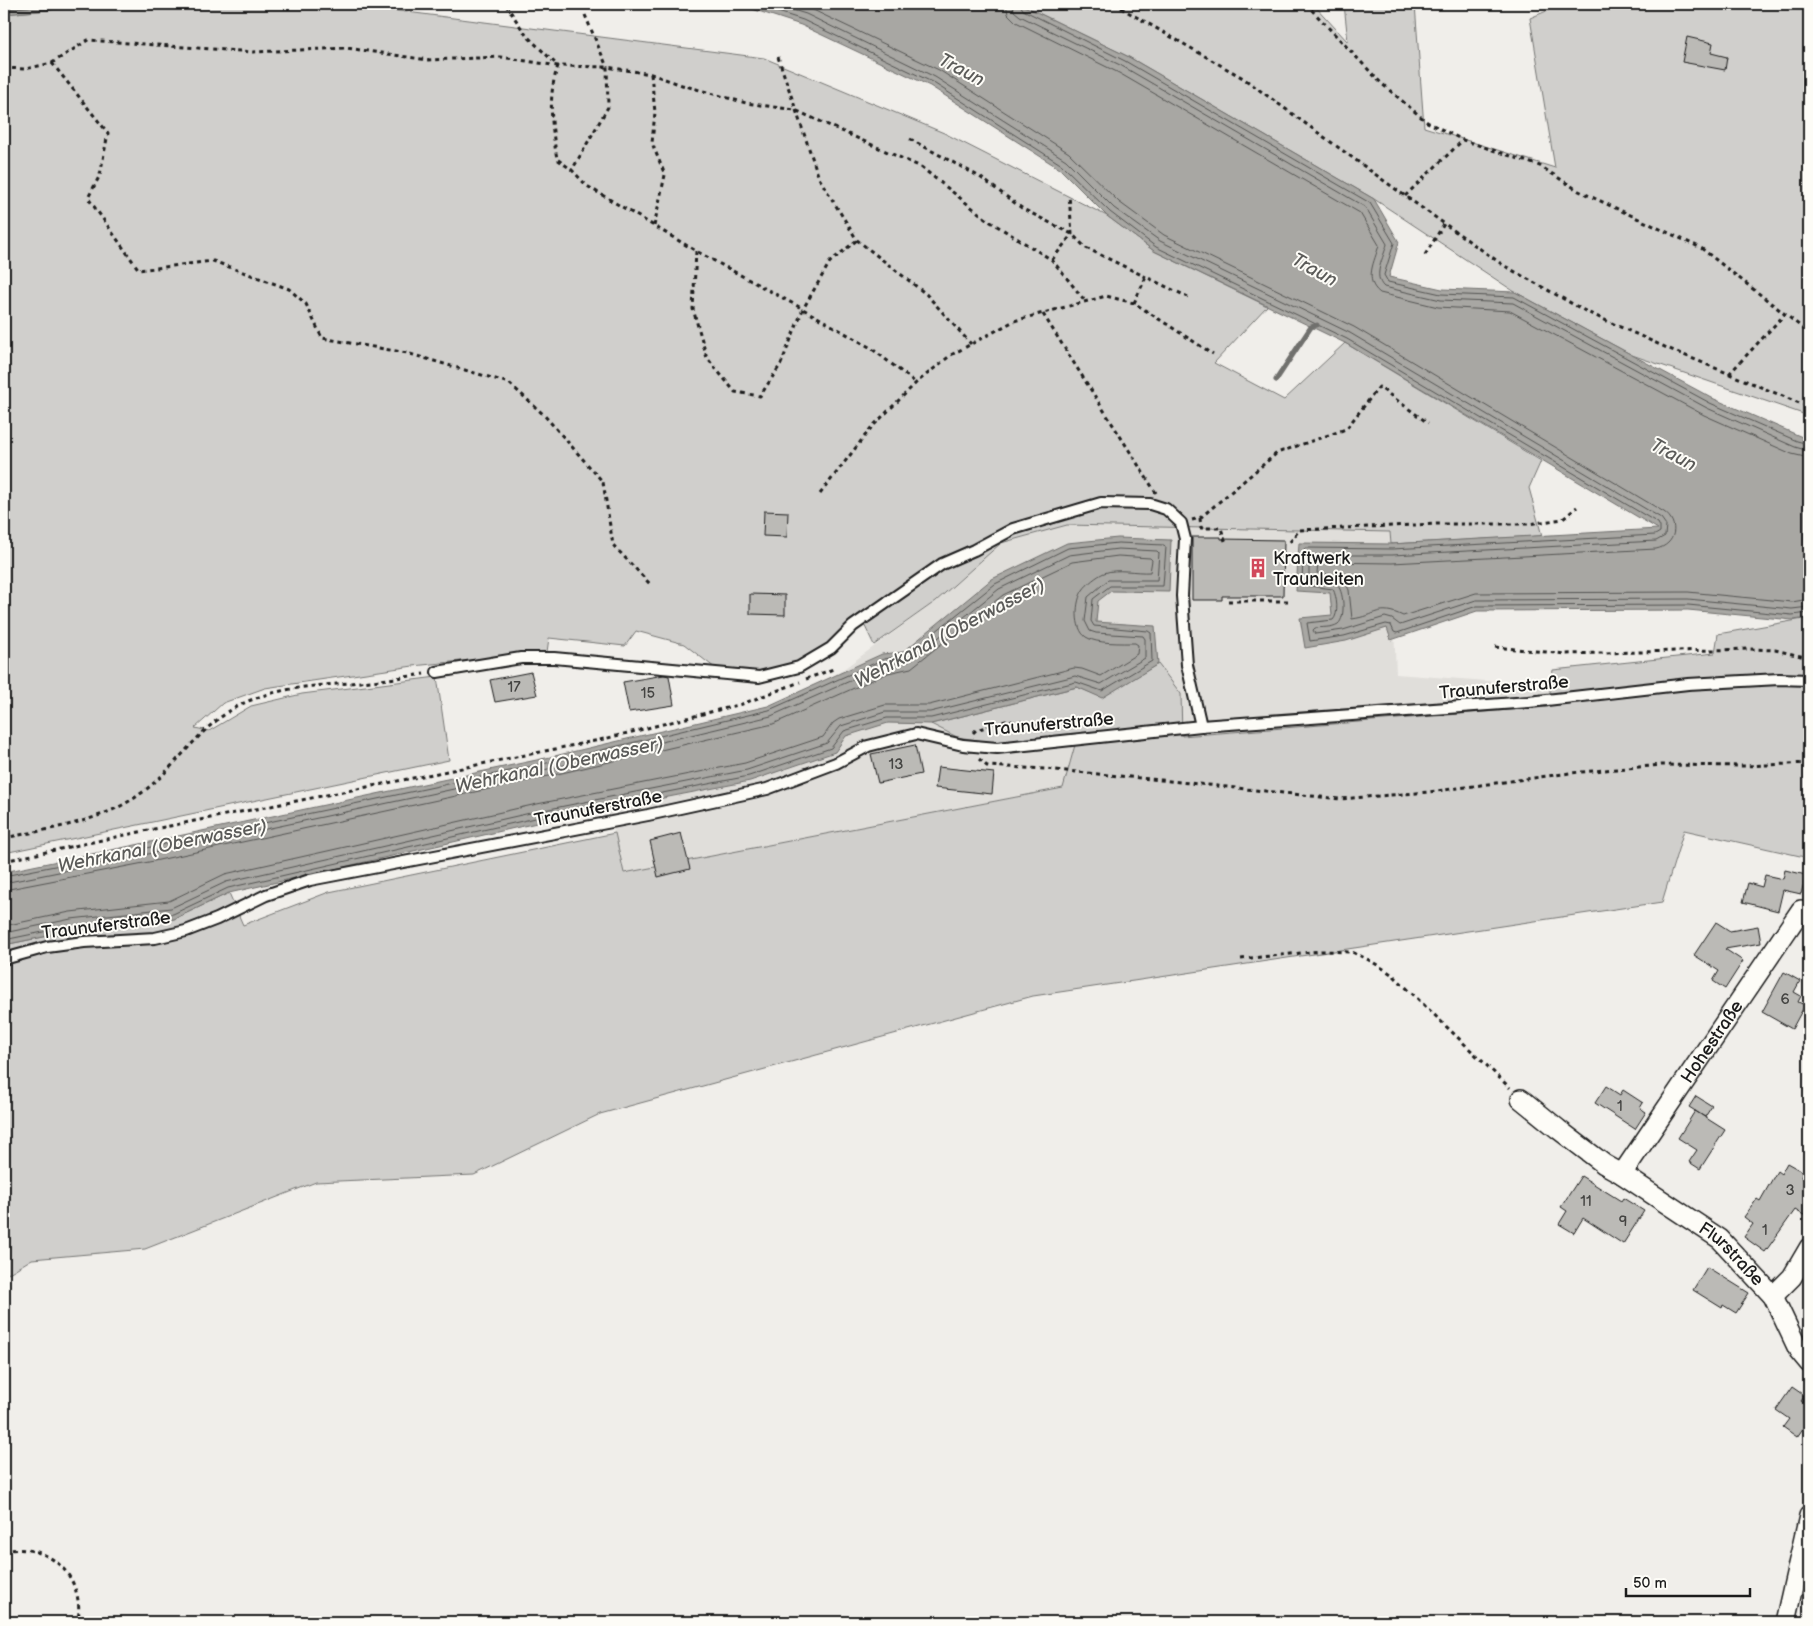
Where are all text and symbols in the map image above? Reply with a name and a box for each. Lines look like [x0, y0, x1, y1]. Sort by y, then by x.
water label: Traun [934, 49, 988, 92]
water label: Traun [1287, 249, 1341, 292]
water label: Traun [1646, 434, 1700, 477]
place label: Kraftwerk Traunleiten [1273, 548, 1364, 590]
building icon: Kraftwerk Traunleiten [1247, 557, 1269, 579]
water label: Wehrkanal (Oberwasser) [850, 573, 1049, 693]
street label: Traunuferstraße [1438, 671, 1570, 704]
house number: 17 [507, 678, 521, 697]
house number: 15 [641, 684, 655, 703]
street label: Traunuferstraße [983, 708, 1115, 741]
water label: Wehrkanal (Oberwasser) [453, 732, 666, 799]
house number: 13 [888, 755, 904, 774]
street label: Traunuferstraße [532, 786, 664, 831]
water label: Wehrkanal (Oberwasser) [56, 815, 269, 878]
street label: Traunuferstraße [40, 907, 172, 944]
house number: 6 [1780, 990, 1790, 1009]
street label: Hohestraße [1677, 996, 1748, 1087]
house number: 1 [1617, 1097, 1623, 1116]
house number: 3 [1785, 1181, 1795, 1200]
house number: 11 [1580, 1192, 1592, 1211]
house number: 9 [1619, 1212, 1627, 1231]
street label: Flurstraße [1695, 1218, 1768, 1291]
house number: 1 [1762, 1221, 1768, 1240]
scale bar [1626, 1566, 1749, 1598]
text: 50 m [1633, 1574, 1667, 1593]

